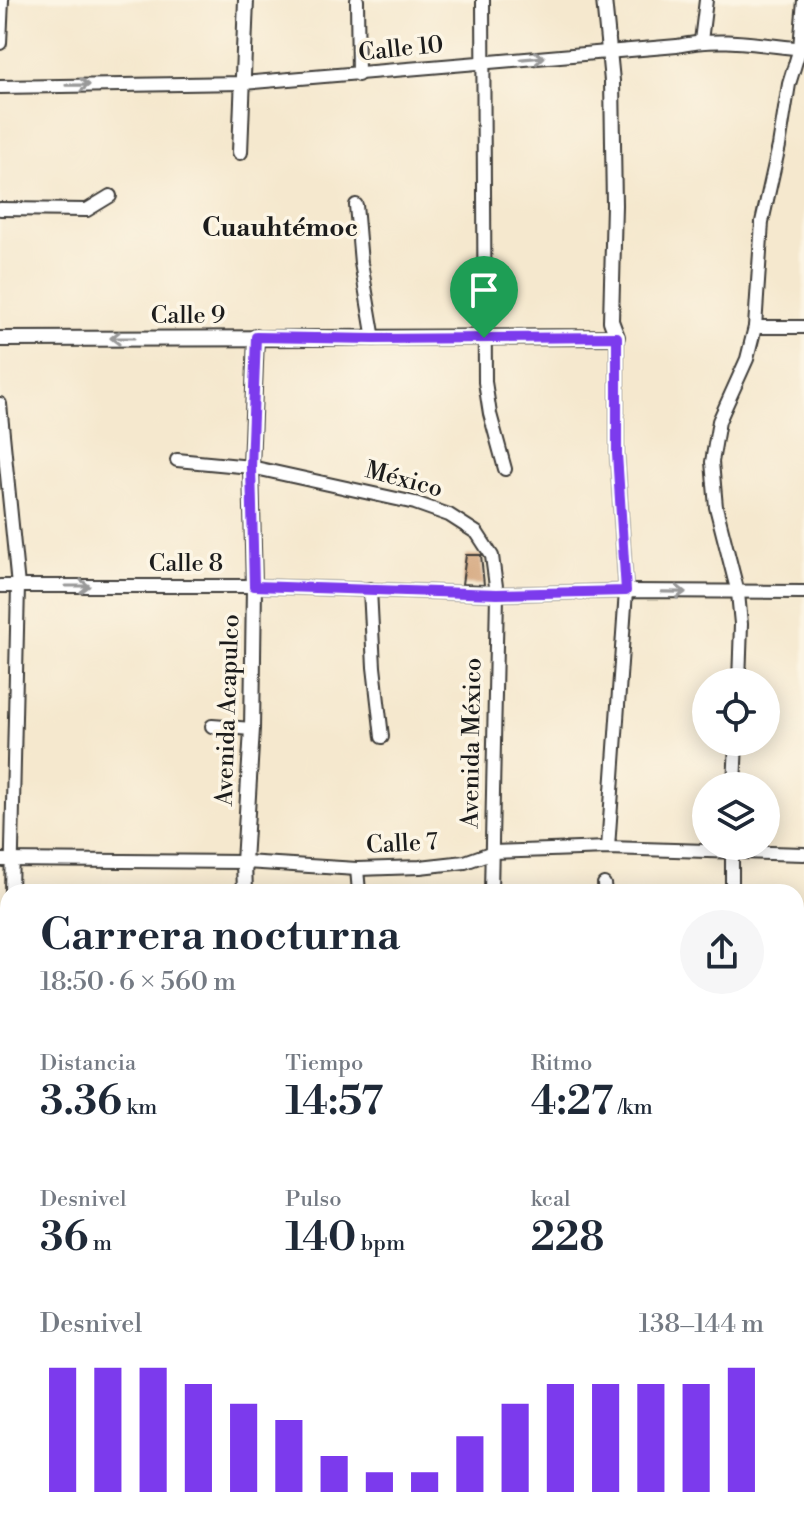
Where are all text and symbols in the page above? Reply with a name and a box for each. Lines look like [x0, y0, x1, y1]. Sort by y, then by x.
street label: Calle 10 [357, 30, 445, 68]
one-way arrow [519, 51, 546, 66]
one-way arrow [64, 78, 91, 93]
district label: Cuauhtémoc [202, 212, 358, 244]
pin [450, 256, 518, 338]
icon: arrive [462, 268, 506, 312]
street label: Calle 9 [151, 301, 225, 331]
one-way arrow [109, 330, 136, 346]
street label: México [362, 455, 446, 505]
street label: Calle 8 [149, 549, 223, 579]
one-way arrow [64, 578, 91, 594]
one-way arrow [660, 584, 687, 599]
street label: Avenida Acapulco [210, 613, 246, 808]
street label: Avenida México [455, 657, 488, 830]
map controls [692, 668, 780, 860]
button: locate [692, 668, 780, 756]
button: layers [692, 772, 780, 860]
street label: Calle 7 [365, 827, 439, 861]
text: Carrera nocturna [40, 908, 400, 963]
button: share [680, 910, 764, 994]
text: 18:50 · 6 × 560 m [40, 966, 236, 998]
text: Distancia [40, 1050, 136, 1077]
text: Tiempo [285, 1050, 363, 1077]
text: Ritmo [531, 1050, 592, 1077]
text: 3.36 [40, 1077, 122, 1127]
text: 14:57 [285, 1077, 383, 1127]
text: 4:27 [531, 1077, 613, 1127]
text: km [122, 1094, 157, 1121]
text: /km [613, 1094, 653, 1121]
text: Desnivel [40, 1186, 126, 1213]
text: Pulso [285, 1186, 342, 1213]
text: kcal [531, 1186, 571, 1213]
text: 36 [40, 1213, 88, 1263]
text: 140 [285, 1213, 356, 1263]
text: 228 [531, 1213, 604, 1263]
text: m [88, 1230, 112, 1257]
text: bpm [356, 1230, 405, 1257]
text: Desnivel [40, 1308, 142, 1340]
text: 138–144 m [639, 1308, 764, 1340]

